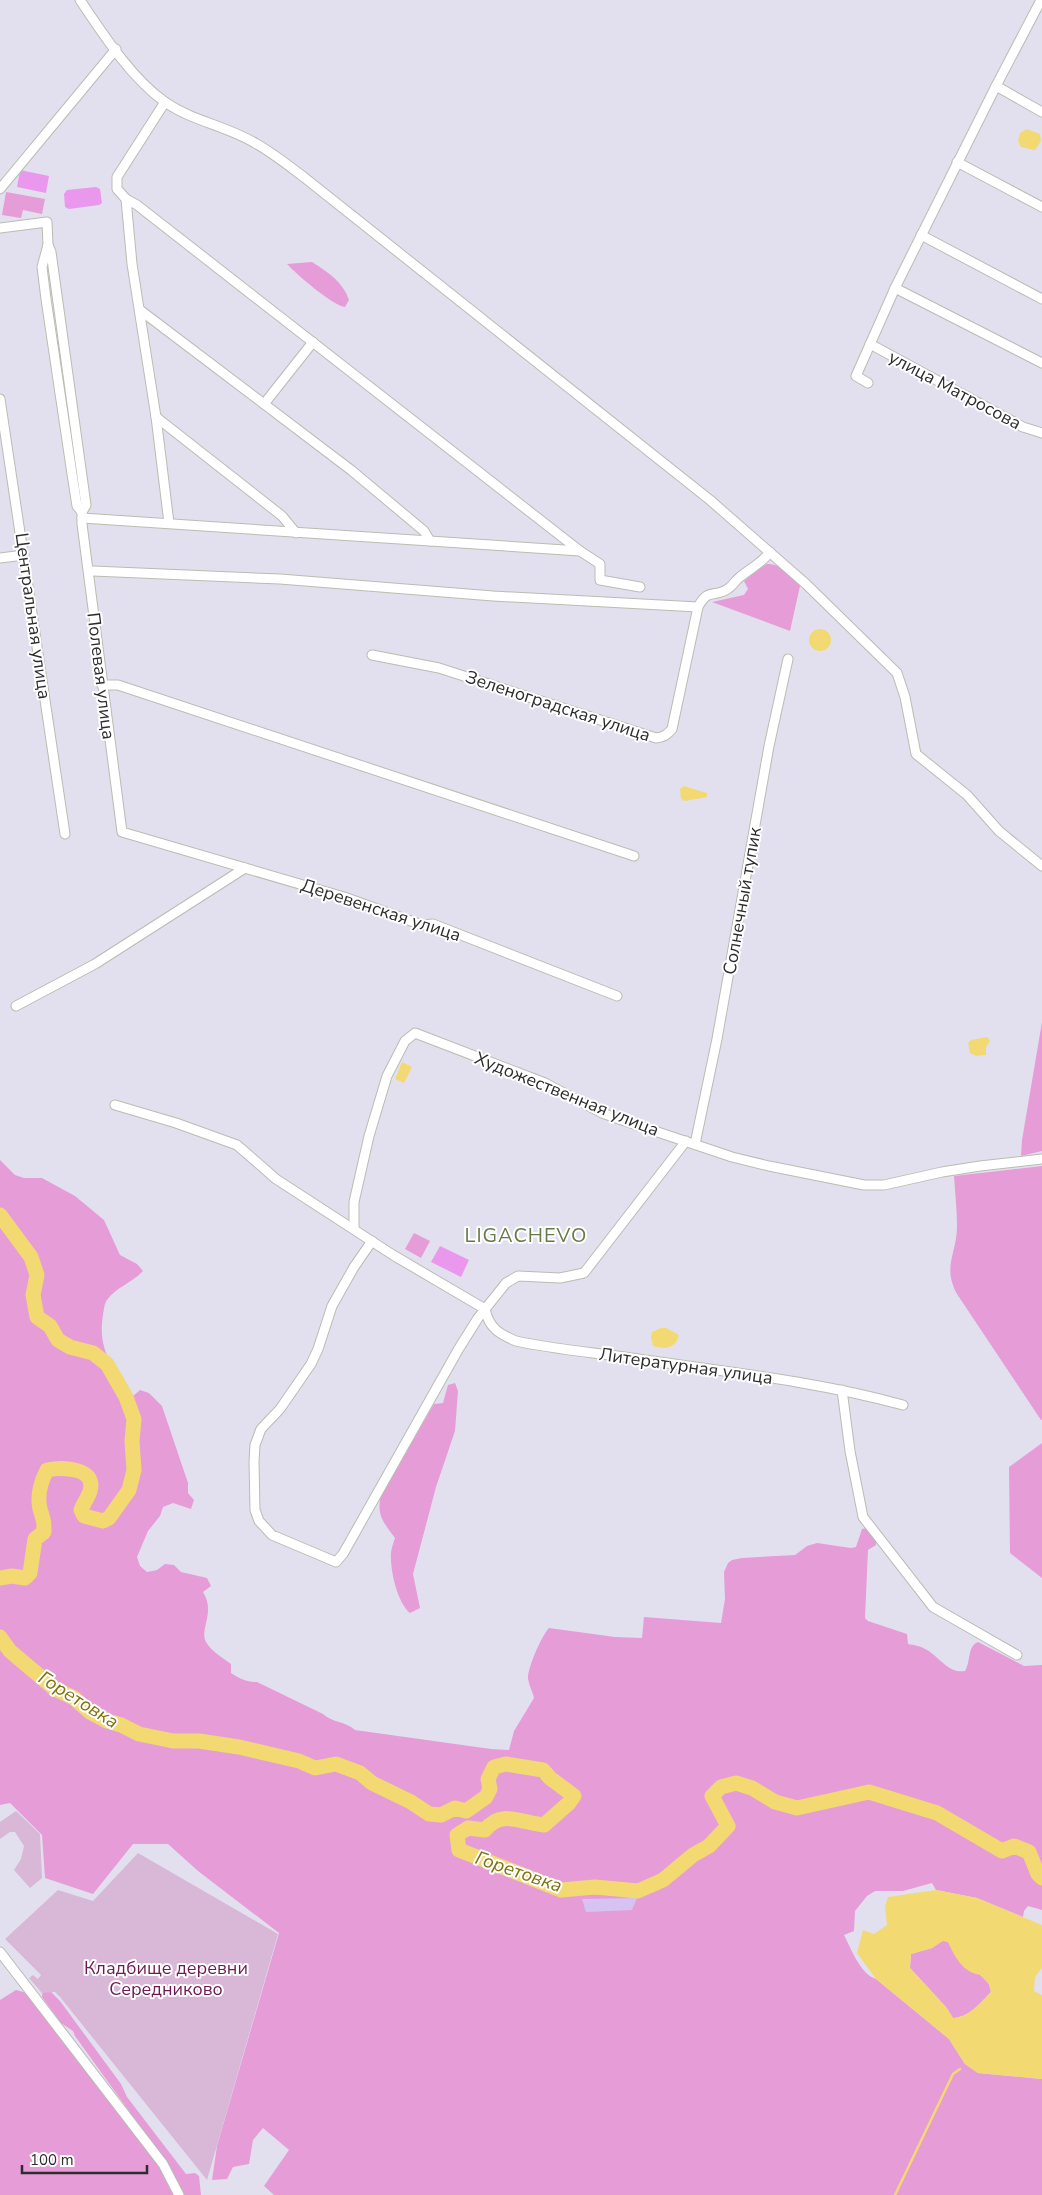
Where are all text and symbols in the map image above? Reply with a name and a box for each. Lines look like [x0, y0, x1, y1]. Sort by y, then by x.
street label: улица Матросова [884, 345, 1026, 435]
street label: Центральная улица [9, 531, 57, 701]
street label: Полевая улица [81, 611, 121, 741]
street label: Зеленоградская улица [462, 665, 654, 747]
street label: Солнечный тупик [717, 825, 767, 977]
street label: Деревенская улица [298, 873, 464, 947]
street label: Художественная улица [471, 1046, 663, 1142]
district label: LIGACHEVO [465, 1222, 587, 1249]
street label: Литературная улица [598, 1342, 774, 1390]
water label: Горетовка [33, 1665, 124, 1735]
water label: Горетовка [472, 1845, 566, 1899]
park label: Кладбище деревни Середниково [84, 1956, 248, 2001]
scale bar [22, 2142, 148, 2174]
text: 100 m [30, 2150, 74, 2170]

